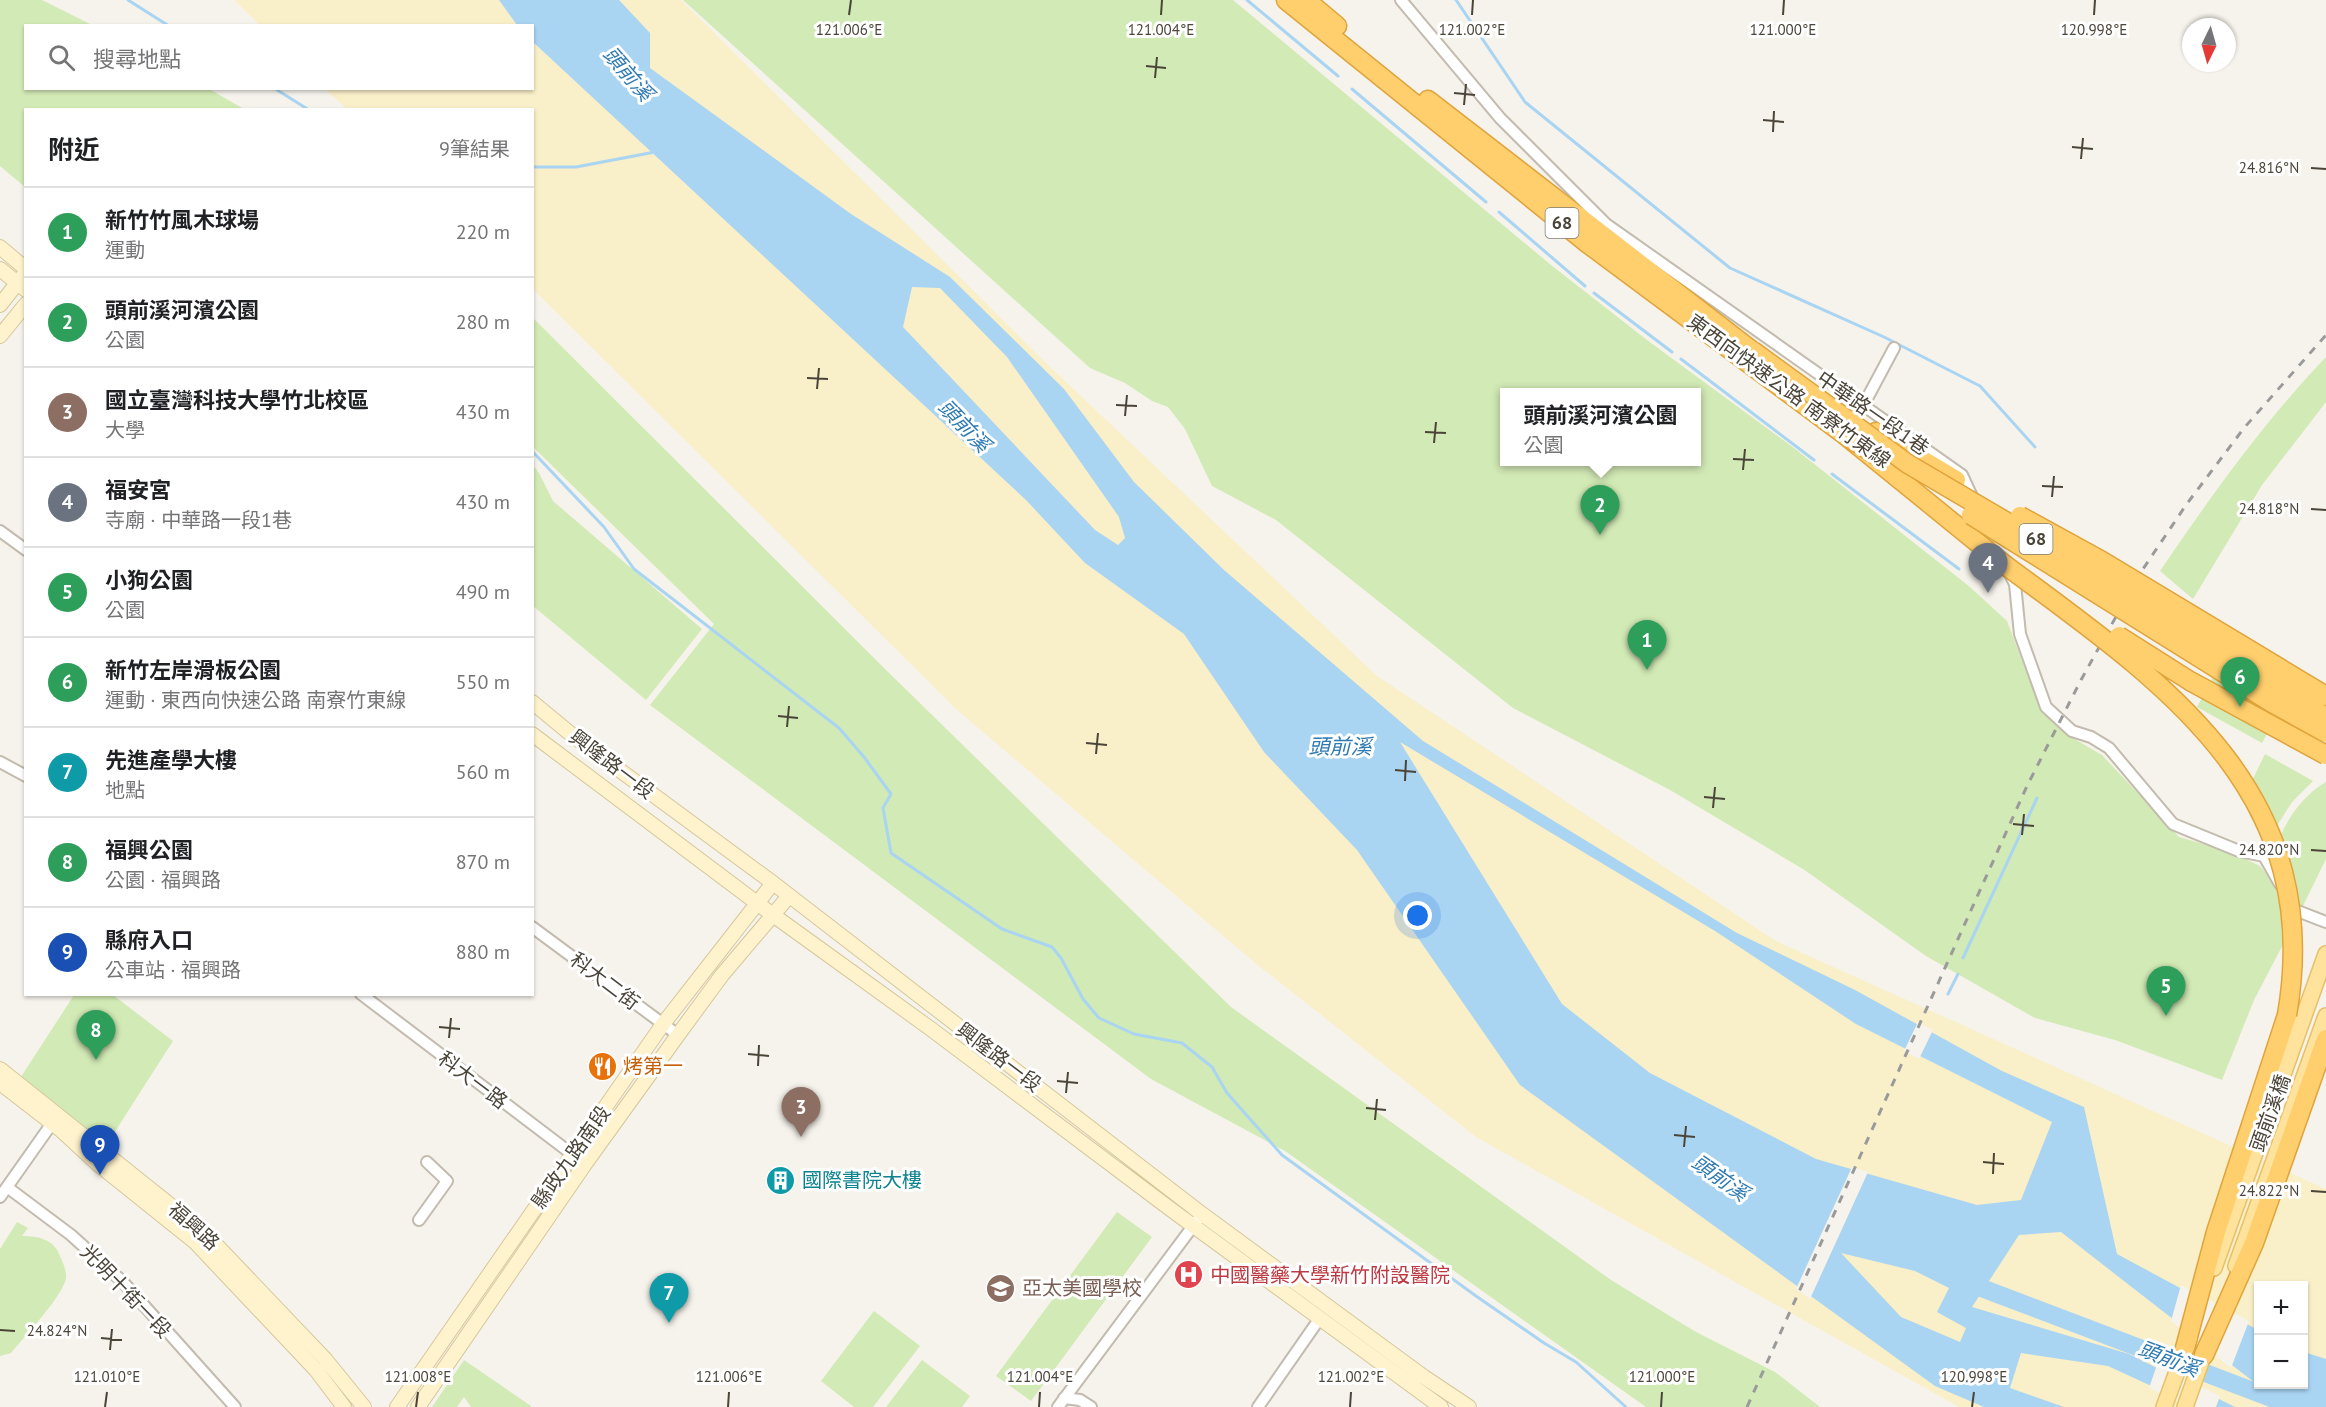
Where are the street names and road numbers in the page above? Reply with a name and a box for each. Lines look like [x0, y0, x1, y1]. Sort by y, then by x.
road number: 68 [1546, 208, 1578, 238]
street label: 東西向快速公路 南寮竹東線 [1682, 308, 1896, 474]
street label: 中華路一段1巷 [1812, 365, 1934, 461]
road number: 68 [2020, 524, 2052, 554]
street label: 興隆路一段 [564, 724, 660, 804]
street label: 科大二街 [565, 947, 645, 1015]
street label: 興隆路一段 [951, 1017, 1047, 1097]
street label: 科大一路 [433, 1046, 513, 1114]
street label: 頭前溪橋 [2244, 1071, 2296, 1155]
street label: 縣政九路南段 [526, 1100, 616, 1214]
street label: 福興路 [163, 1196, 225, 1256]
street label: 光明十街一段 [75, 1239, 177, 1343]

